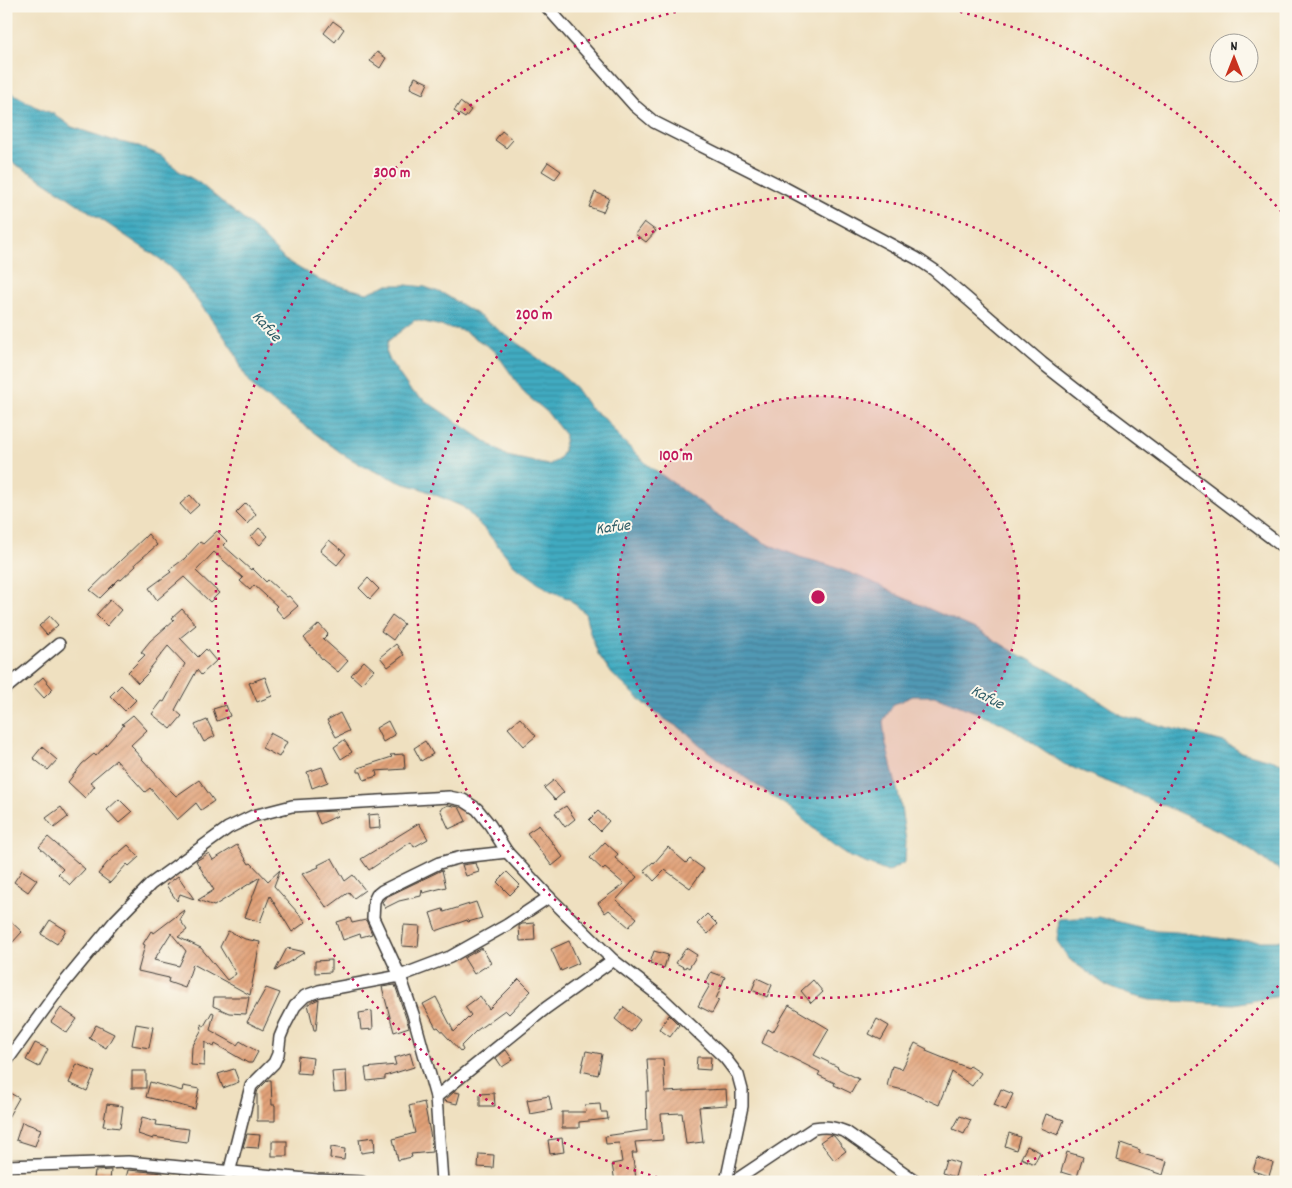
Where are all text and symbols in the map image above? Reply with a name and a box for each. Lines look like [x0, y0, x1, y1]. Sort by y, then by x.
north arrow [1210, 32, 1260, 82]
text: N [1231, 37, 1238, 57]
text: 300 m [374, 163, 410, 185]
text: 200 m [516, 305, 552, 327]
water label: Kafue [246, 306, 287, 348]
text: 100 m [659, 446, 693, 468]
water label: Kafue [594, 514, 632, 542]
centre of rings [809, 588, 827, 606]
water label: Kafue [966, 680, 1008, 717]

